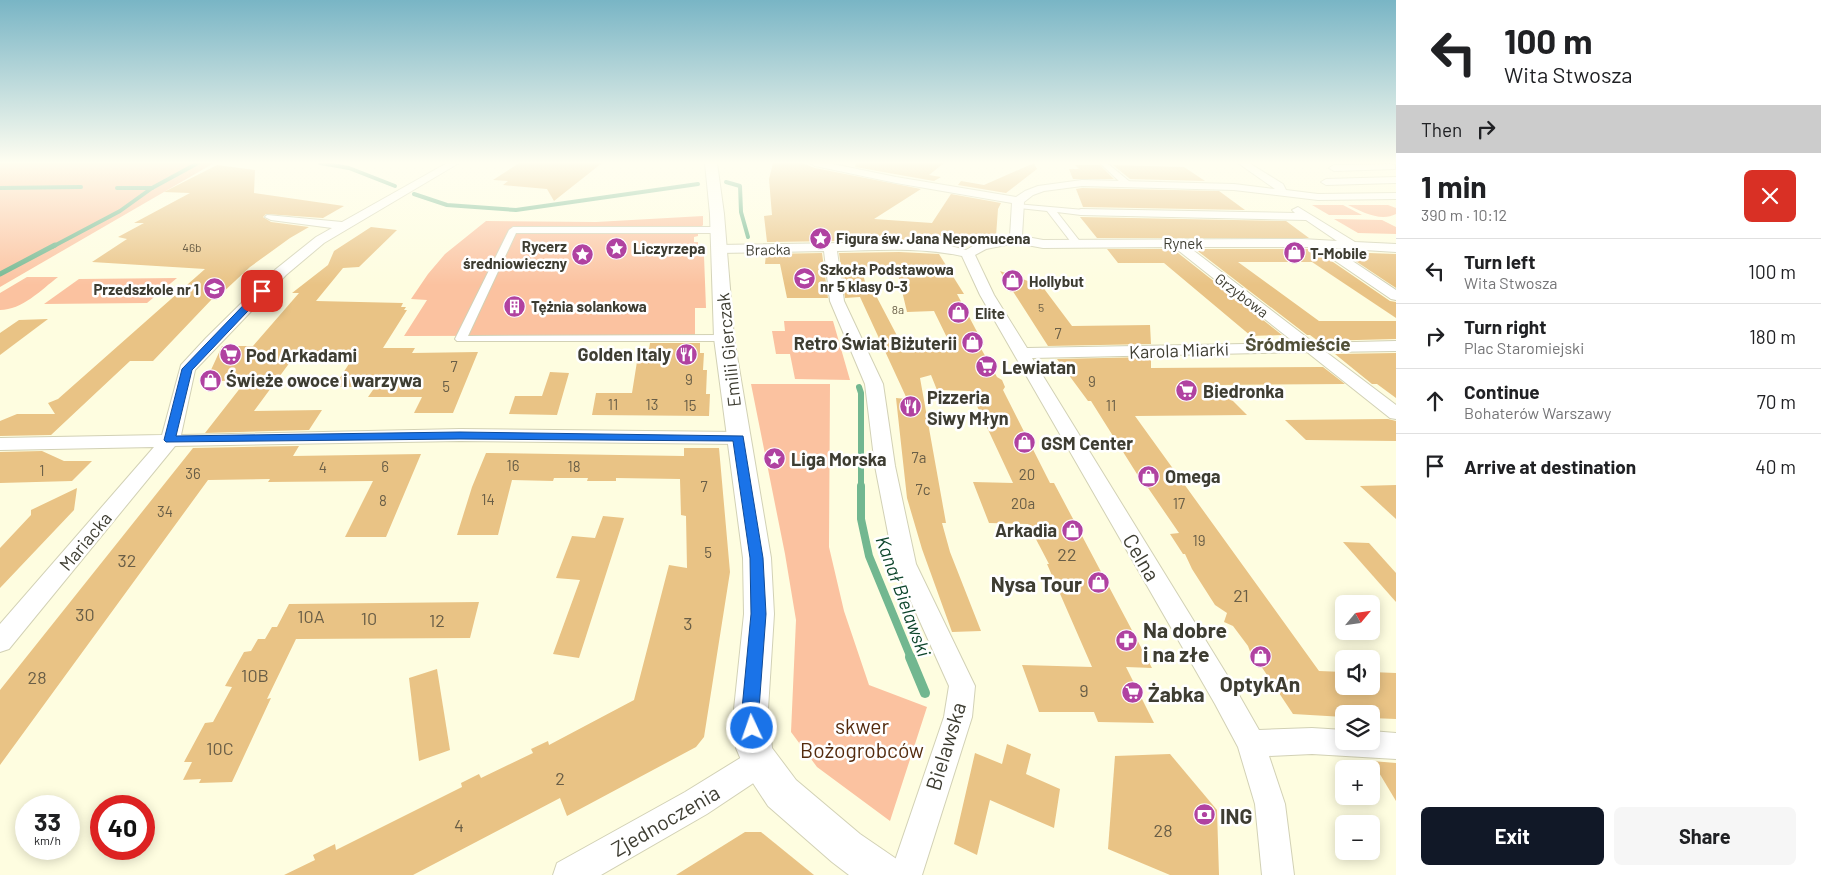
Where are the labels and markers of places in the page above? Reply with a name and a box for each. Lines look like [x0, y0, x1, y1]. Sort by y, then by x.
place icon: Figura św. Jana Nepomucena [808, 226, 832, 250]
place label: Figura św. Jana Nepomucena [836, 229, 1030, 247]
place icon: Liczyrzepa [605, 236, 629, 260]
place label: Rycerz średniowieczny [463, 237, 567, 272]
place label: Liczyrzepa [633, 239, 705, 257]
shop icon: T-Mobile [1282, 241, 1306, 265]
place icon: Rycerz średniowieczny [571, 243, 595, 267]
place label: T-Mobile [1310, 244, 1367, 262]
place label: Szkoła Podstawowa nr 5 klasy 0-3 [820, 260, 954, 295]
school or university icon: Szkoła Podstawowa nr 5 klasy 0-3 [792, 266, 816, 290]
shop icon: Hollybut [1001, 269, 1025, 293]
pin [241, 270, 283, 312]
place label: Hollybut [1029, 272, 1084, 290]
school or university icon: Przedszkole nr 1 [203, 277, 227, 301]
place label: Przedszkole nr 1 [93, 280, 199, 298]
building icon: Tężnia solankowa [503, 294, 527, 318]
place label: Tężnia solankowa [531, 297, 647, 315]
shop icon: Elite [947, 301, 971, 325]
place label: Elite [975, 304, 1005, 322]
shop icon: Retro Świat Biżuterii [961, 331, 985, 355]
place label: Retro Świat Biżuterii [794, 332, 957, 354]
restaurant icon: Golden Italy [675, 342, 699, 366]
supermarket icon: Pod Arkadami [218, 343, 242, 367]
place label: Golden Italy [578, 343, 671, 365]
place label: Pod Arkadami [246, 344, 357, 366]
supermarket icon: Lewiatan [974, 355, 998, 379]
place label: Lewiatan [1002, 356, 1076, 378]
shop icon: Świeże owoce i warzywa [198, 368, 222, 392]
place label: Świeże owoce i warzywa [226, 369, 422, 391]
supermarket icon: Biedronka [1175, 379, 1199, 403]
place label: Biedronka [1203, 380, 1284, 402]
place label: Pizzeria Siwy Młyn [927, 386, 1009, 429]
restaurant icon: Pizzeria Siwy Młyn [899, 395, 923, 419]
shop icon: GSM Center [1013, 431, 1037, 455]
place label: GSM Center [1041, 432, 1133, 454]
place icon: Liga Morska [763, 447, 787, 471]
place label: Liga Morska [791, 448, 886, 470]
shop icon: Omega [1137, 464, 1161, 488]
place label: Omega [1165, 465, 1221, 487]
shop icon: Arkadia [1061, 518, 1085, 542]
place label: Arkadia [995, 519, 1057, 541]
place label: Nysa Tour [991, 571, 1082, 596]
shop icon: Nysa Tour [1086, 571, 1110, 595]
place label: Na dobre i na złe [1143, 617, 1227, 666]
pharmacy icon: Na dobre i na złe [1115, 629, 1139, 653]
shop icon: OptykAn [1248, 644, 1272, 668]
place label: OptykAn [1220, 671, 1300, 696]
supermarket icon: Żabka [1120, 681, 1144, 705]
place label: Żabka [1148, 681, 1204, 706]
bank icon: ING [1192, 803, 1216, 827]
place label: ING [1220, 803, 1252, 828]

